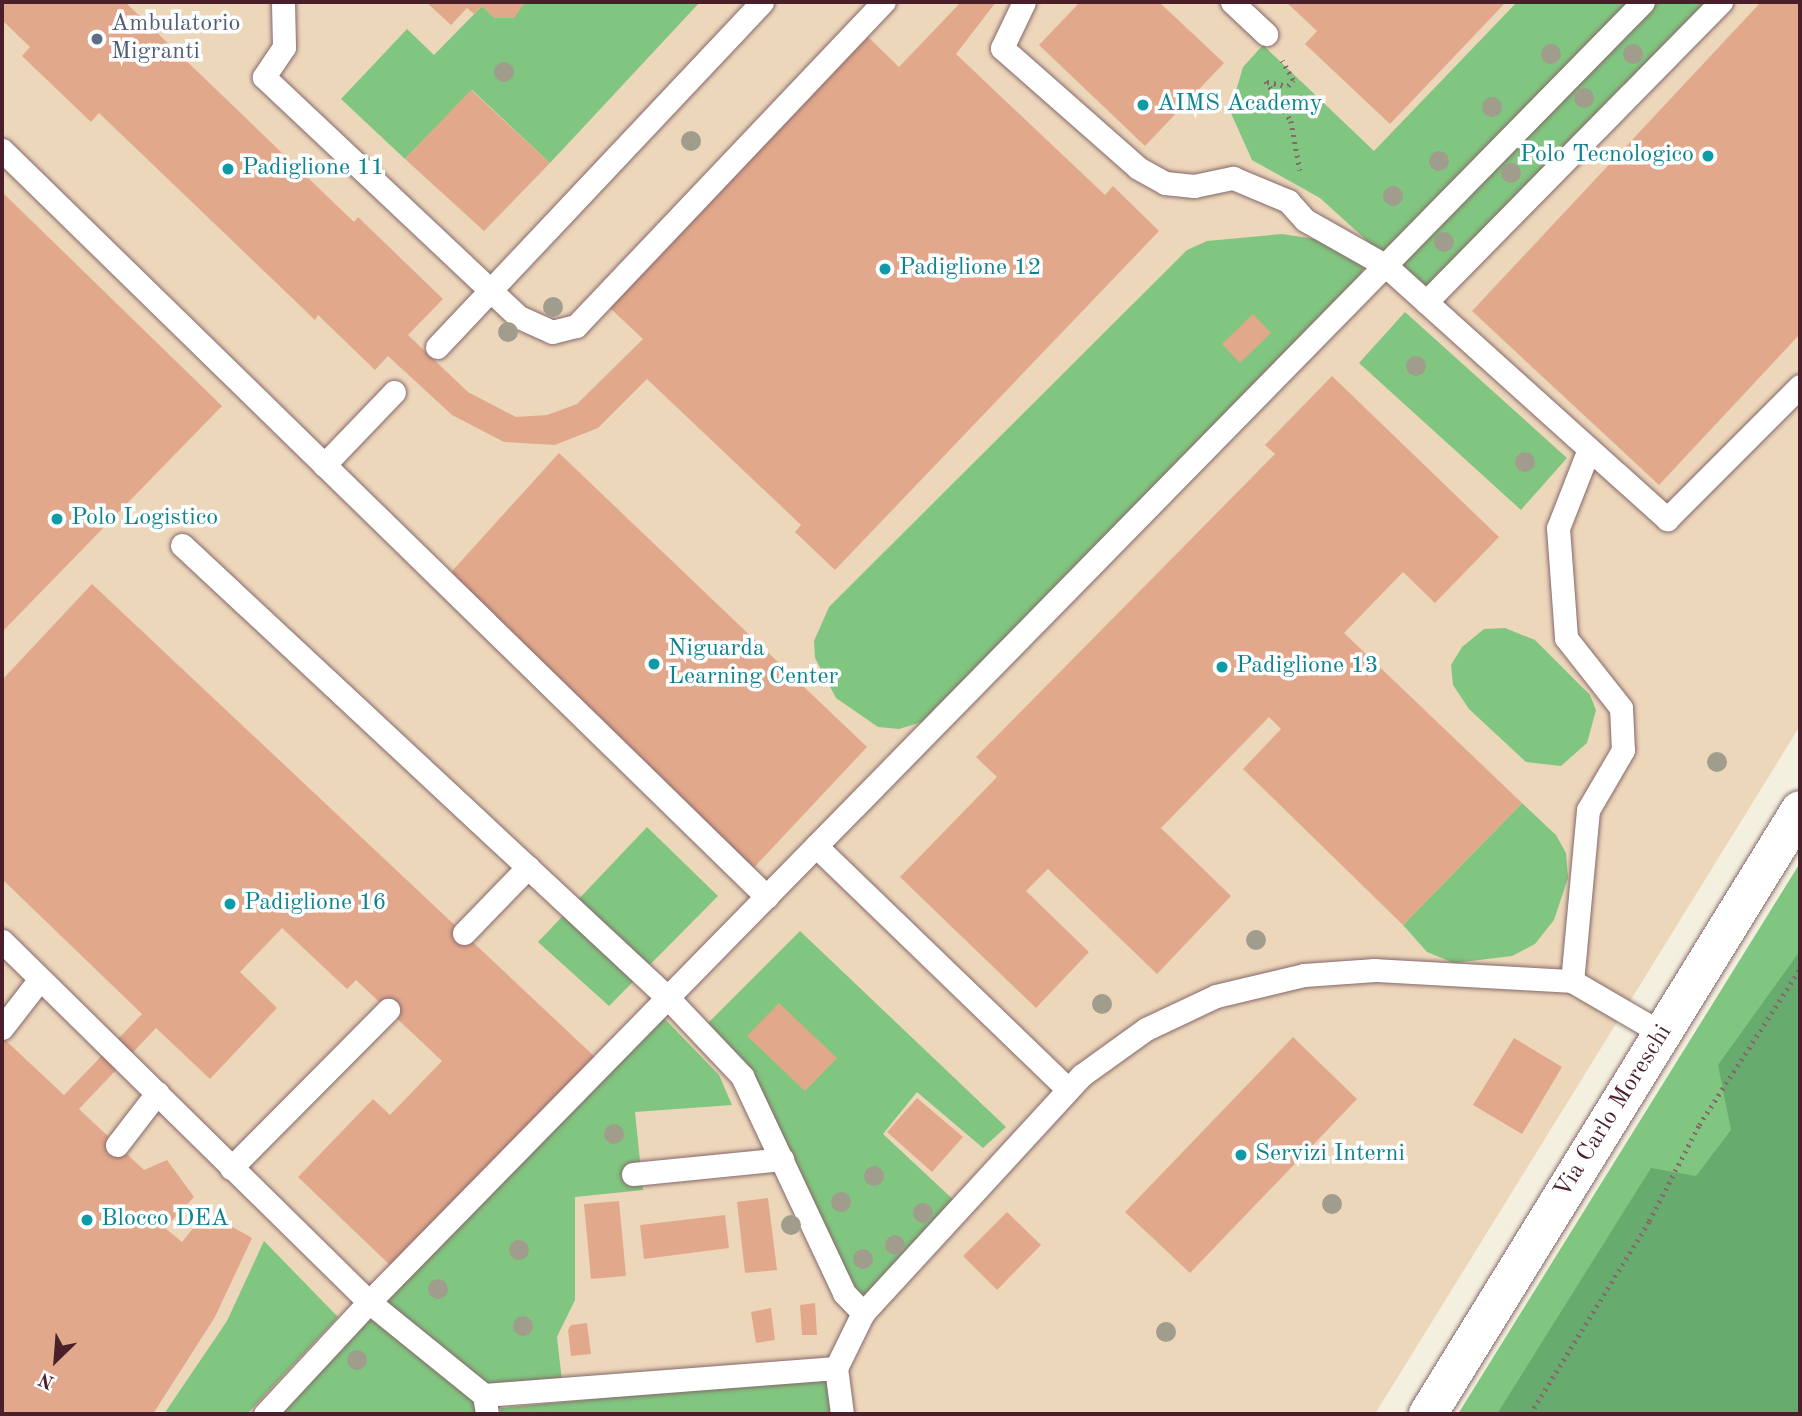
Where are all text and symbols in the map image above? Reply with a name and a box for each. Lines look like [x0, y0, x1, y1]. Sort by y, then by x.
place label: Ambulatorio Migranti [111, 11, 240, 67]
marker: Ambulatorio Migranti [89, 31, 105, 47]
place label: AIMS Academy [1157, 91, 1323, 119]
marker: AIMS Academy [1135, 97, 1151, 113]
place label: Polo Tecnologico [1520, 142, 1694, 170]
marker: Polo Tecnologico [1700, 148, 1716, 164]
place label: Padiglione 11 [242, 155, 385, 183]
marker: Padiglione 11 [220, 161, 236, 177]
place label: Padiglione 12 [899, 255, 1042, 283]
marker: Padiglione 12 [877, 261, 893, 277]
place label: Polo Logistico [71, 505, 218, 533]
marker: Polo Logistico [49, 511, 65, 527]
place label: Niguarda Learning Center [668, 636, 838, 692]
place label: Padiglione 13 [1236, 653, 1379, 681]
marker: Niguarda Learning Center [646, 656, 662, 672]
marker: Padiglione 13 [1214, 659, 1230, 675]
place label: Padiglione 16 [244, 890, 387, 918]
marker: Padiglione 16 [222, 896, 238, 912]
street label: Via Carlo Moreschi [1549, 1020, 1679, 1204]
place label: Servizi Interni [1255, 1141, 1405, 1169]
marker: Servizi Interni [1233, 1147, 1249, 1163]
place label: Blocco DEA [101, 1206, 229, 1234]
marker: Blocco DEA [79, 1212, 95, 1228]
north arrow [21, 1325, 91, 1395]
text: N [36, 1368, 58, 1391]

